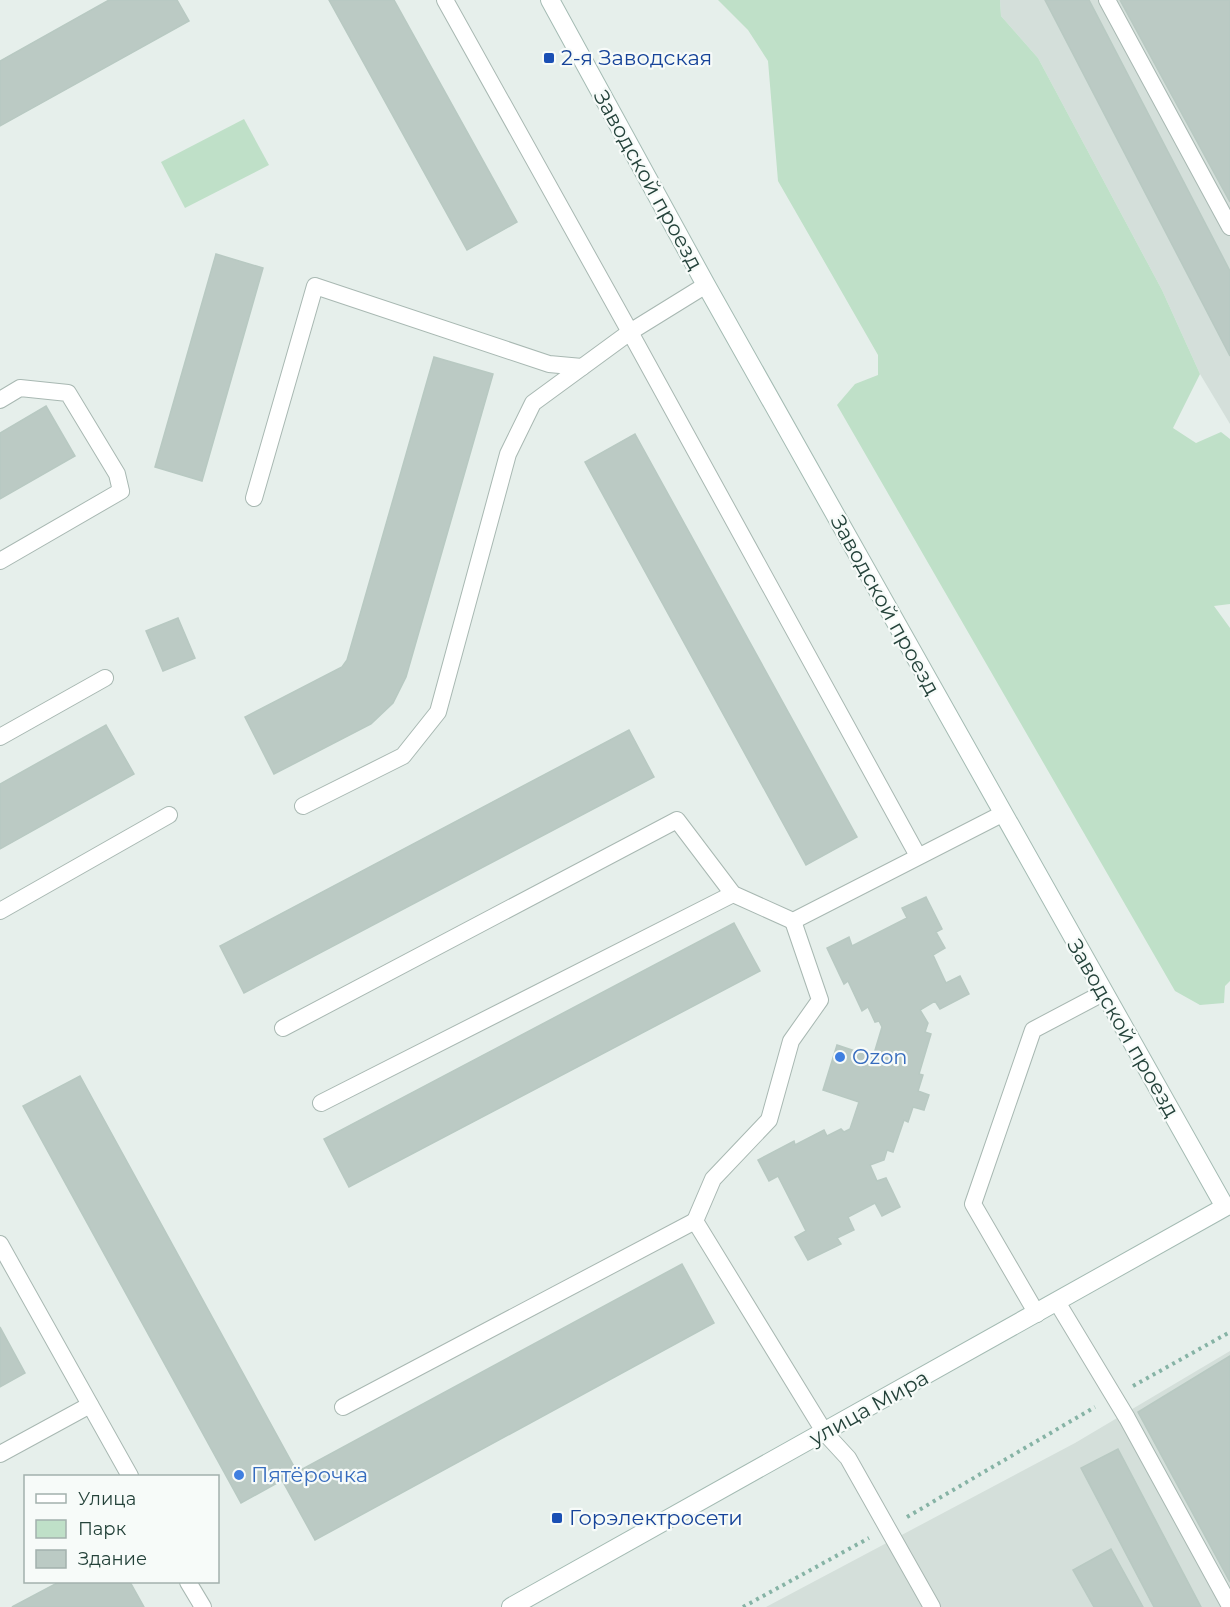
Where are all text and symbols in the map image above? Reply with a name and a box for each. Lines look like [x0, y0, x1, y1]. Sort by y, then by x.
place label: 2-я Заводская [561, 45, 712, 70]
marker: 2-я Заводская [542, 51, 556, 65]
street label: Заводской проезд [589, 85, 708, 274]
street label: Заводской проезд [826, 510, 945, 699]
street label: Заводской проезд [1062, 934, 1185, 1121]
place label: Ozon [852, 1044, 908, 1069]
marker: Ozon [833, 1050, 847, 1064]
street label: улица Мира [804, 1365, 933, 1451]
place label: Пятёрочка [251, 1462, 368, 1487]
marker: Пятёрочка [232, 1468, 246, 1482]
legend [24, 1475, 219, 1583]
text: Улица [78, 1488, 136, 1510]
place label: Горэлектросети [569, 1505, 743, 1530]
marker: Горэлектросети [550, 1511, 564, 1525]
text: Парк [78, 1518, 127, 1540]
text: Здание [78, 1548, 147, 1570]

